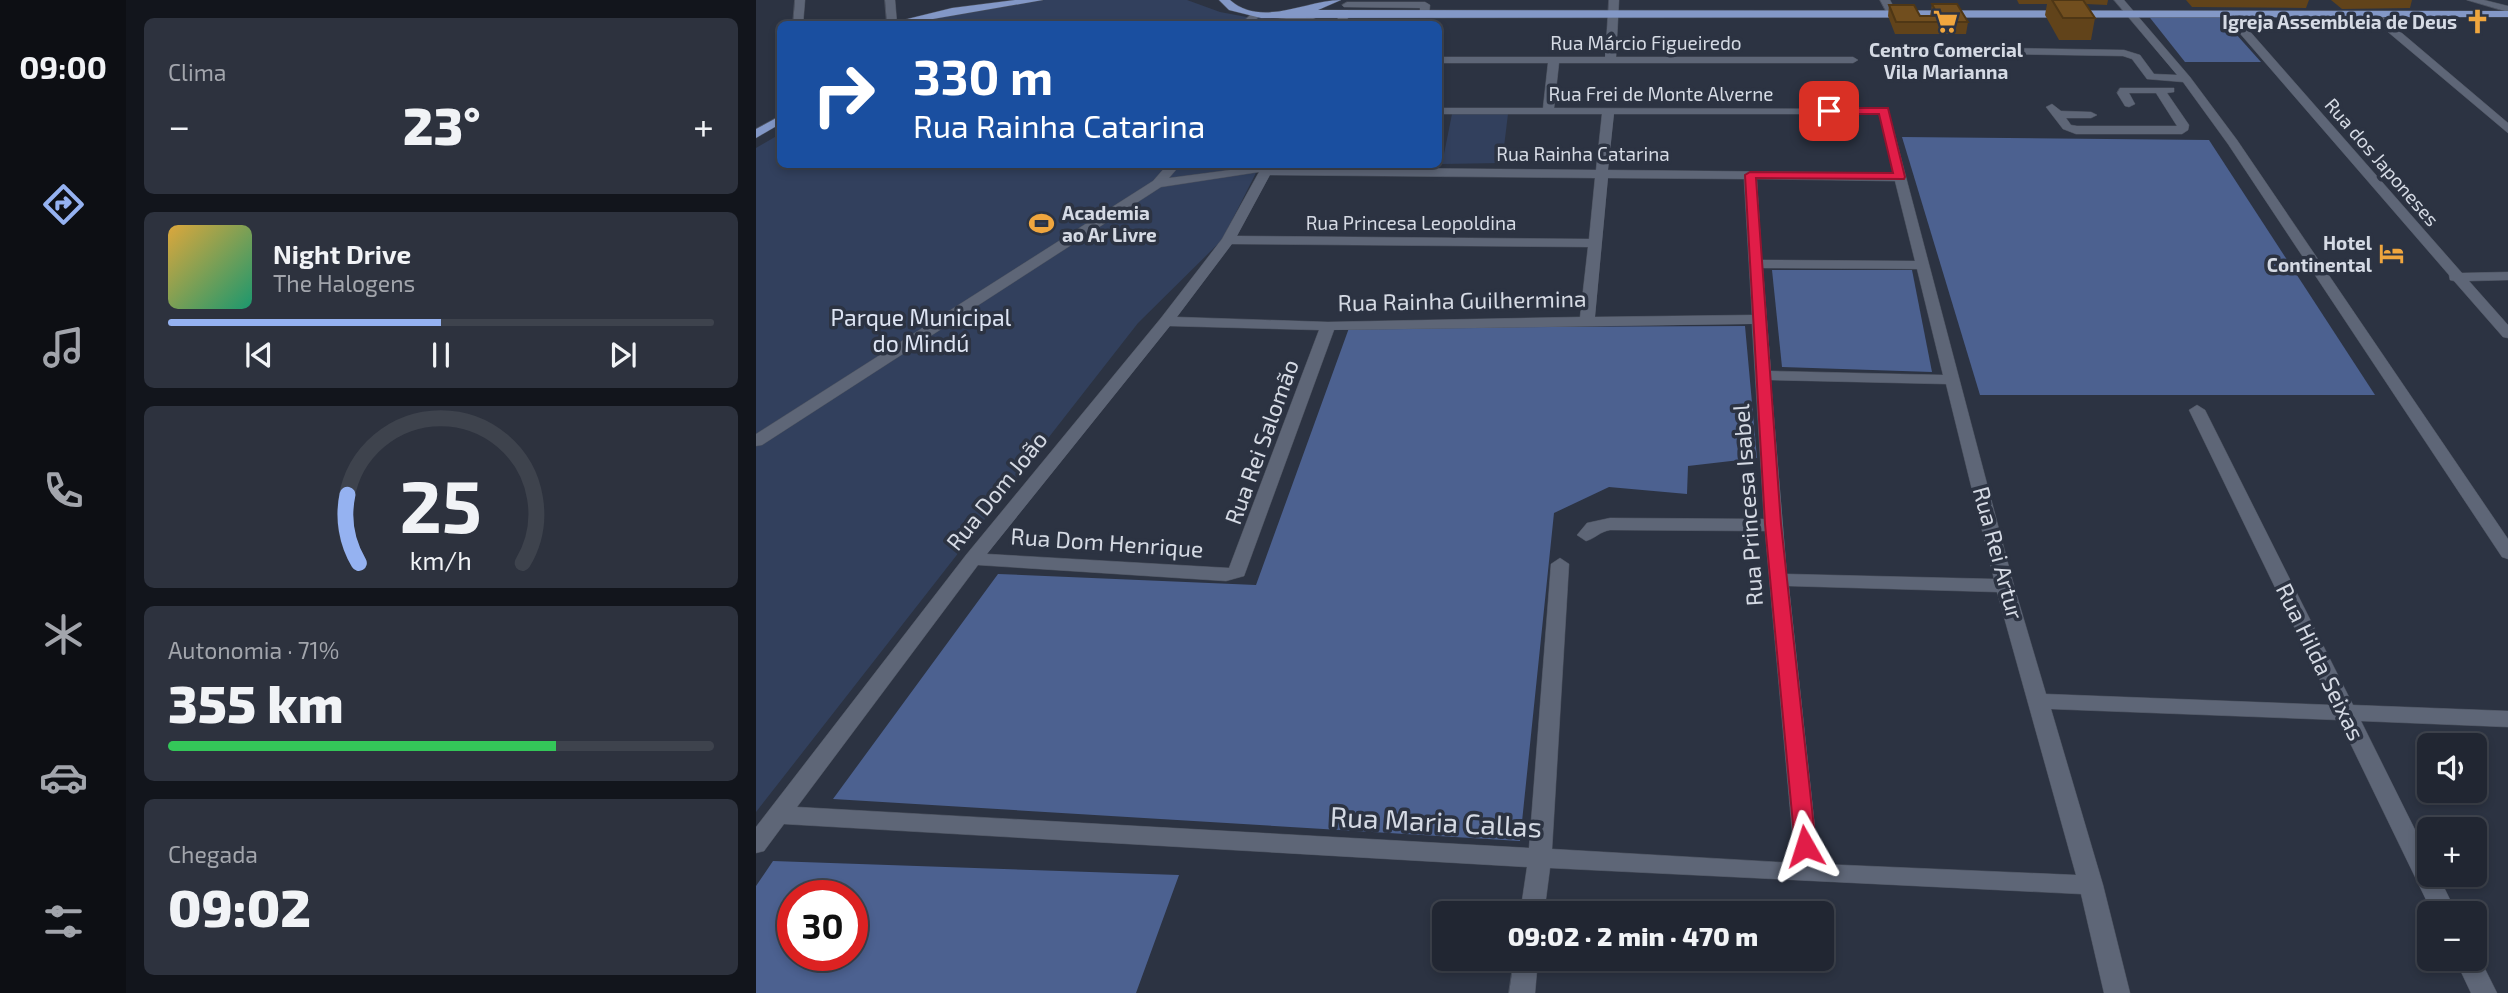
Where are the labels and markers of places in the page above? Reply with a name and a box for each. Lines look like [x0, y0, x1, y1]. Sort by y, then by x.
supermarket icon: Centro Comercial Vila Marianna [1932, 8, 1960, 36]
church icon: Igreja Assembleia de Deus [2463, 8, 2491, 36]
place label: Igreja Assembleia de Deus [2222, 10, 2457, 33]
place label: Centro Comercial Vila Marianna [1869, 38, 2024, 83]
pin [1799, 81, 1859, 141]
place label: Academia ao Ar Livre [1062, 201, 1157, 246]
sports icon: Academia ao Ar Livre [1028, 210, 1056, 238]
place label: Hotel Continental [2267, 231, 2373, 276]
hotel icon: Hotel Continental [2378, 240, 2406, 268]

